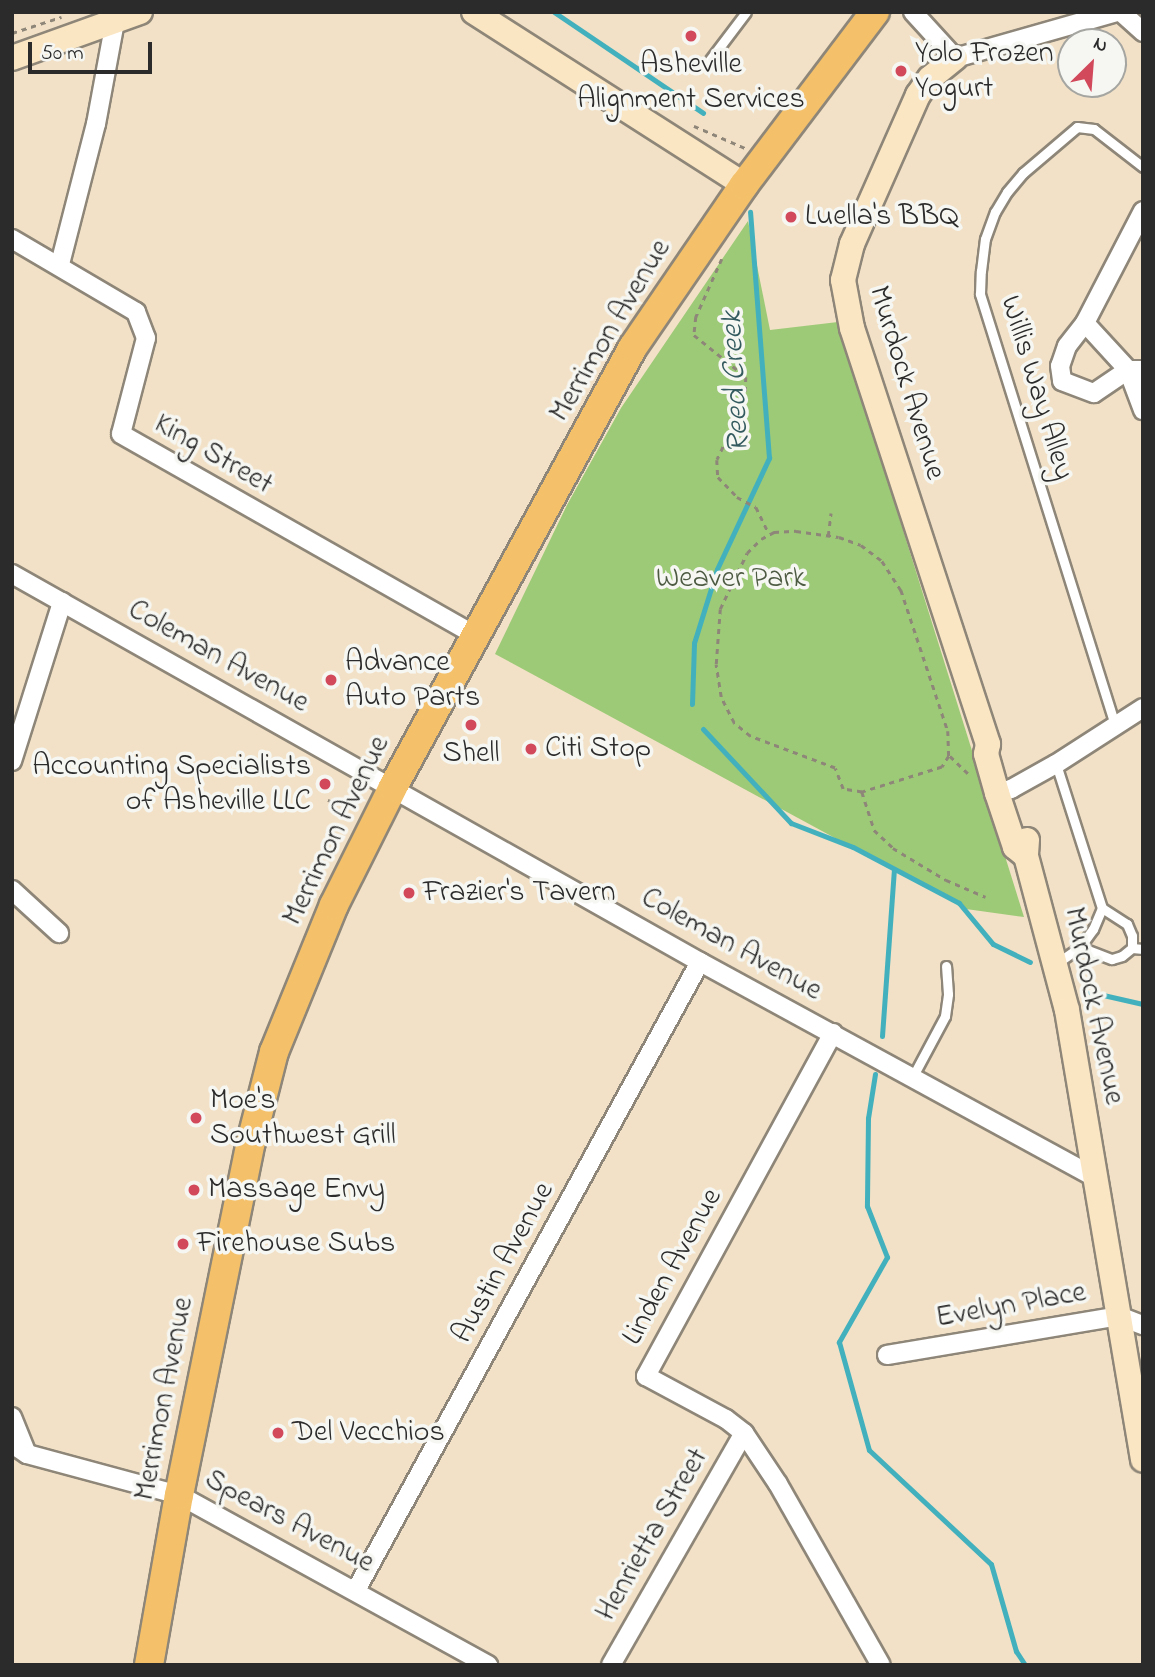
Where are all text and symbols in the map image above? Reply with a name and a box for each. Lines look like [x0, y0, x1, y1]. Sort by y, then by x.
scale bar [32, 28, 156, 72]
marker: Asheville Alignment Services [683, 28, 699, 44]
north arrow [1057, 28, 1127, 98]
text: N [1089, 30, 1112, 60]
place label: Yolo Frozen Yogurt [915, 36, 1053, 106]
text: 50 m [41, 39, 84, 69]
place label: Asheville Alignment Services [577, 47, 805, 118]
marker: Yolo Frozen Yogurt [893, 63, 909, 79]
place label: Luella's BBQ [805, 199, 958, 235]
marker: Luella's BBQ [783, 209, 799, 225]
street label: Merrimon Avenue [542, 233, 680, 429]
street label: Murdock Avenue [859, 282, 953, 484]
street label: Willis Way Alley [991, 292, 1081, 484]
water label: Reed Creek [714, 310, 760, 454]
street label: King Street [147, 407, 279, 503]
park label: Weaver Park [656, 561, 806, 597]
street label: Coleman Avenue [121, 593, 315, 721]
place label: Advance Auto Parts [345, 645, 480, 716]
marker: Advance Auto Parts [323, 672, 339, 688]
marker: Shell [463, 717, 479, 733]
street label: Merrimon Avenue [276, 730, 398, 932]
place label: Citi Stop [545, 731, 651, 767]
place label: Shell [442, 736, 500, 772]
marker: Citi Stop [523, 741, 539, 757]
place label: Accounting Specialists of Asheville LLC [32, 749, 311, 820]
marker: Accounting Specialists of Asheville LLC [317, 776, 333, 792]
place label: Frazier's Tavern [423, 875, 616, 911]
street label: Coleman Avenue [634, 881, 828, 1009]
marker: Frazier's Tavern [401, 885, 417, 901]
street label: Murdock Avenue [1055, 904, 1131, 1108]
place label: Moe's Southwest Grill [210, 1083, 396, 1154]
marker: Moe's Southwest Grill [188, 1110, 204, 1126]
place label: Massage Envy [208, 1172, 385, 1208]
street label: Austin Avenue [445, 1176, 563, 1350]
marker: Massage Envy [186, 1182, 202, 1198]
street label: Linden Avenue [615, 1182, 731, 1352]
place label: Firehouse Subs [197, 1226, 395, 1262]
marker: Firehouse Subs [175, 1236, 191, 1252]
street label: Evelyn Place [933, 1275, 1089, 1337]
street label: Merrimon Avenue [128, 1294, 202, 1504]
place label: Del Vecchios [292, 1415, 445, 1451]
marker: Del Vecchios [270, 1425, 286, 1441]
street label: Henrietta Street [589, 1442, 717, 1628]
street label: Spears Avenue [198, 1462, 380, 1582]

